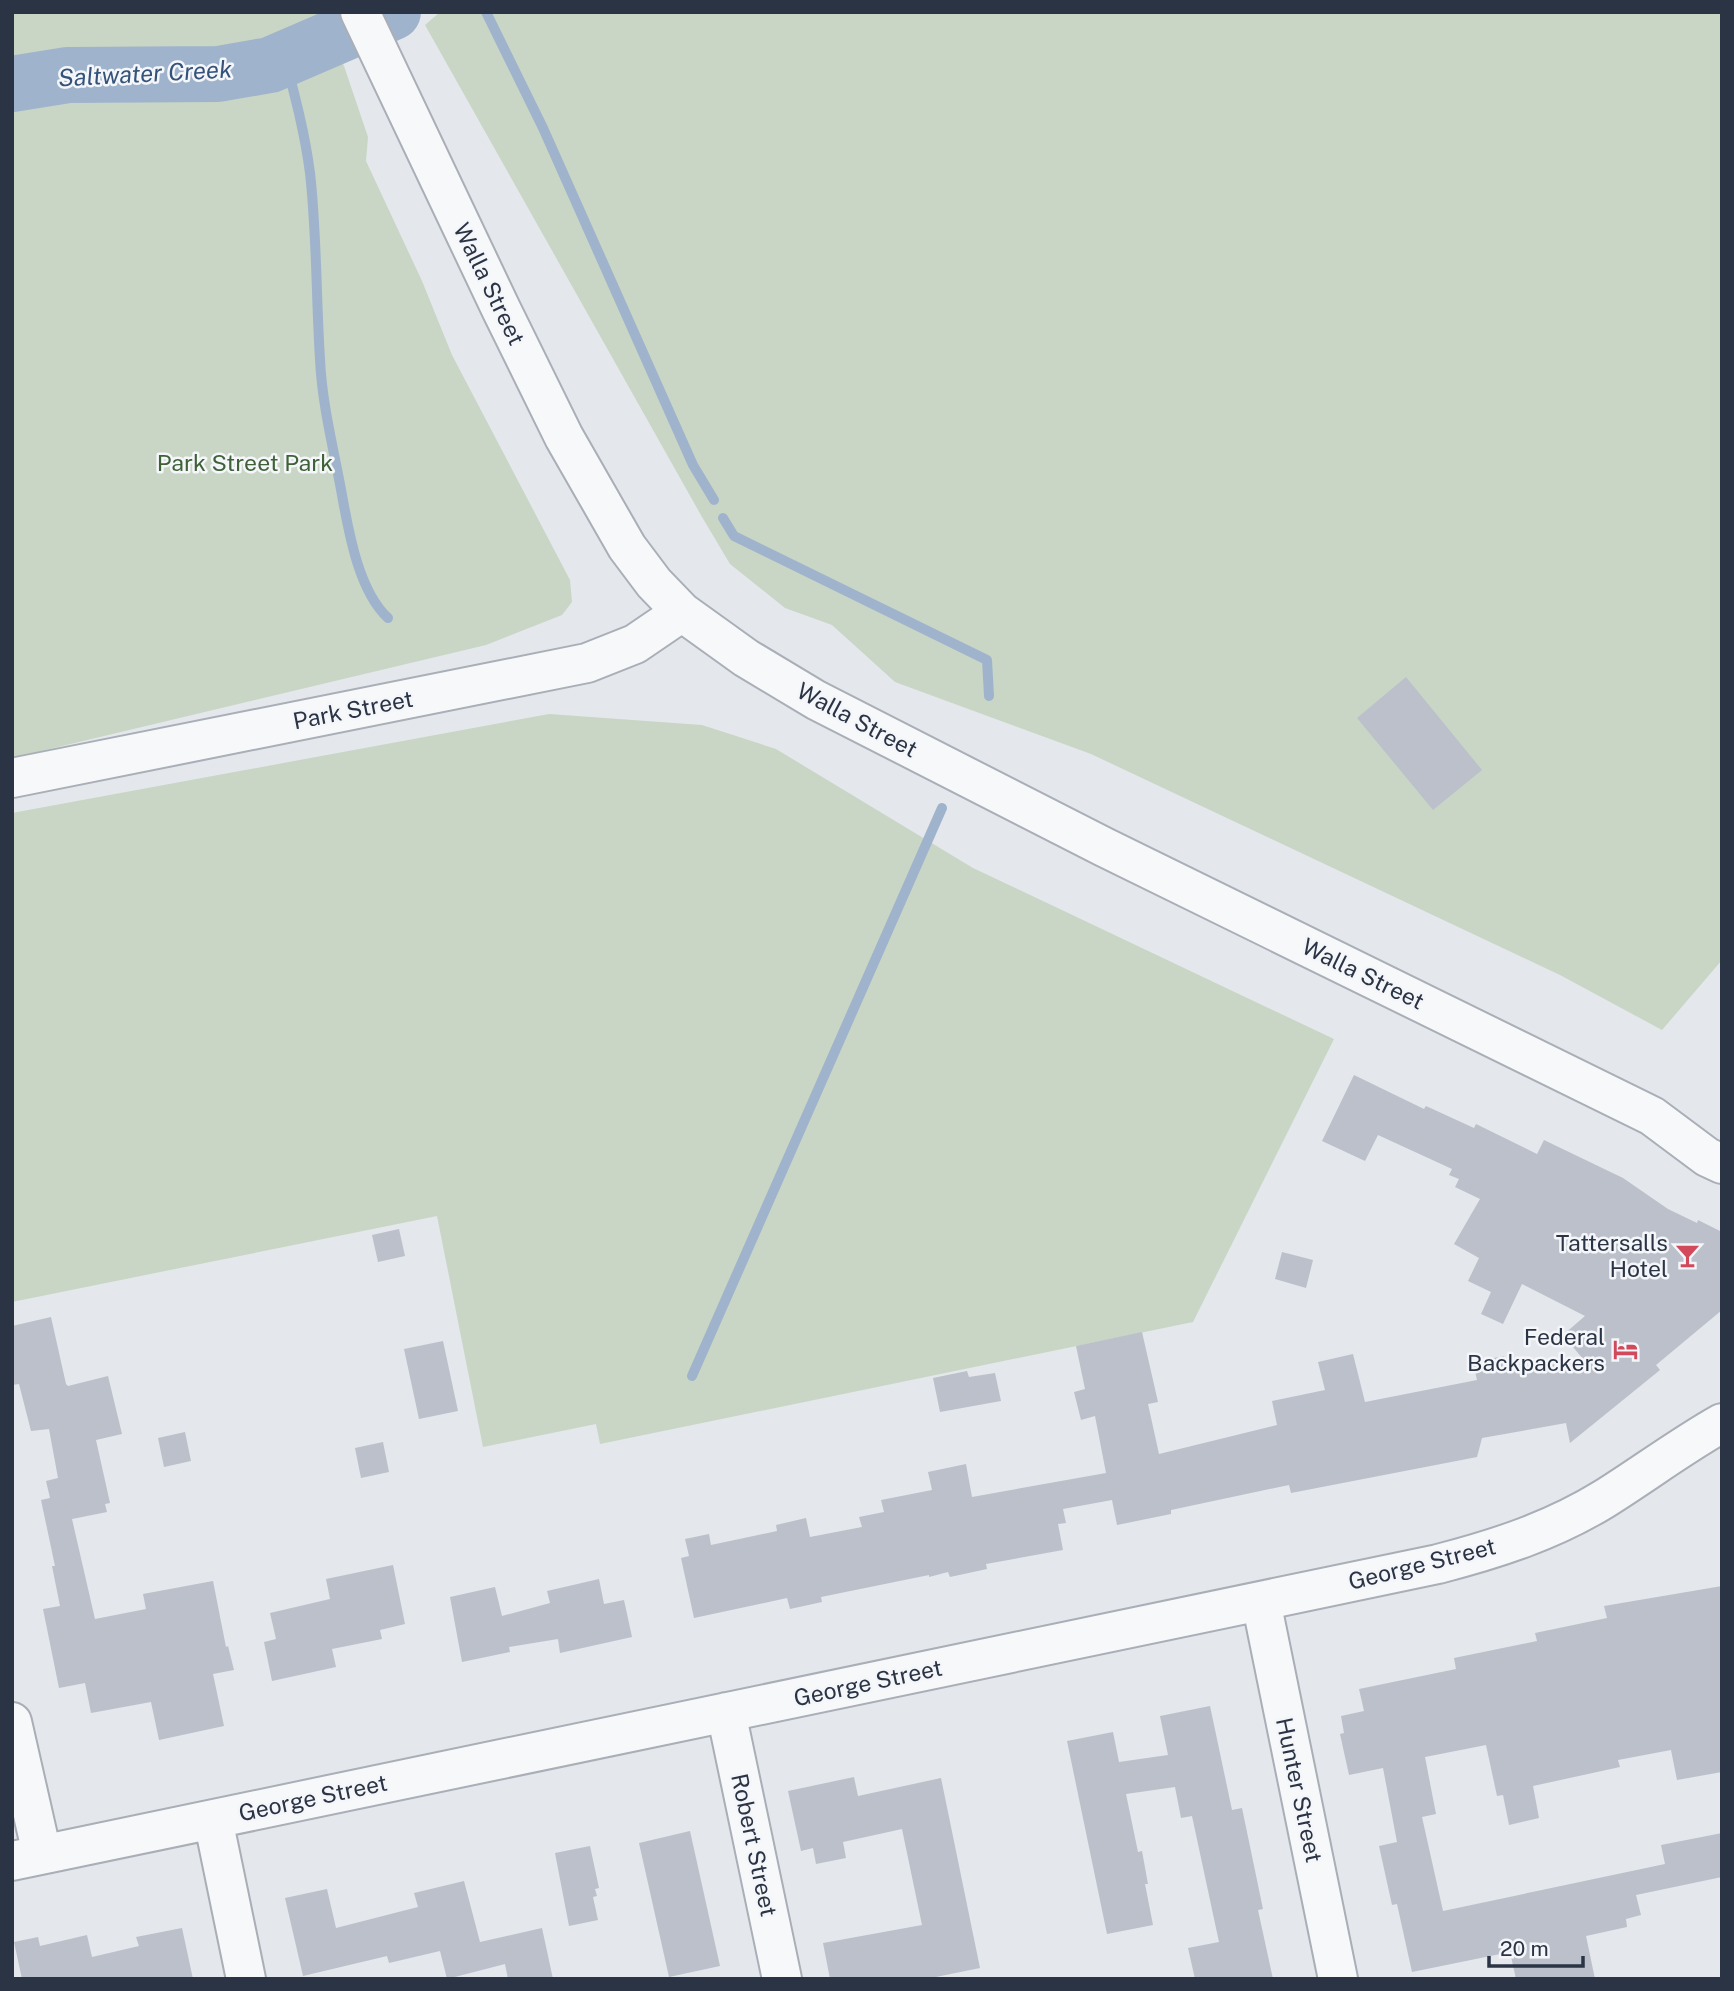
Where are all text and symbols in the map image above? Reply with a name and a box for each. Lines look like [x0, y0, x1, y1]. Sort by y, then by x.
water label: Saltwater Creek [57, 54, 233, 92]
street label: Walla Street [448, 218, 531, 349]
park label: Park Street Park [157, 449, 333, 476]
street label: Walla Street [792, 677, 922, 763]
street label: Park Street [291, 685, 415, 734]
street label: Walla Street [1298, 932, 1429, 1015]
place label: Tattersalls Hotel [1556, 1229, 1668, 1282]
bar icon: Tattersalls Hotel [1674, 1242, 1702, 1270]
place label: Federal Backpackers [1467, 1323, 1605, 1376]
hotel icon: Federal Backpackers [1611, 1336, 1639, 1364]
street label: George Street [1345, 1532, 1498, 1595]
street label: George Street [791, 1654, 945, 1711]
street label: Hunter Street [1271, 1715, 1328, 1865]
street label: George Street [236, 1769, 390, 1826]
street label: Robert Street [726, 1771, 783, 1919]
scale bar [1489, 1924, 1584, 1968]
text: 20 m [1500, 1936, 1549, 1961]

